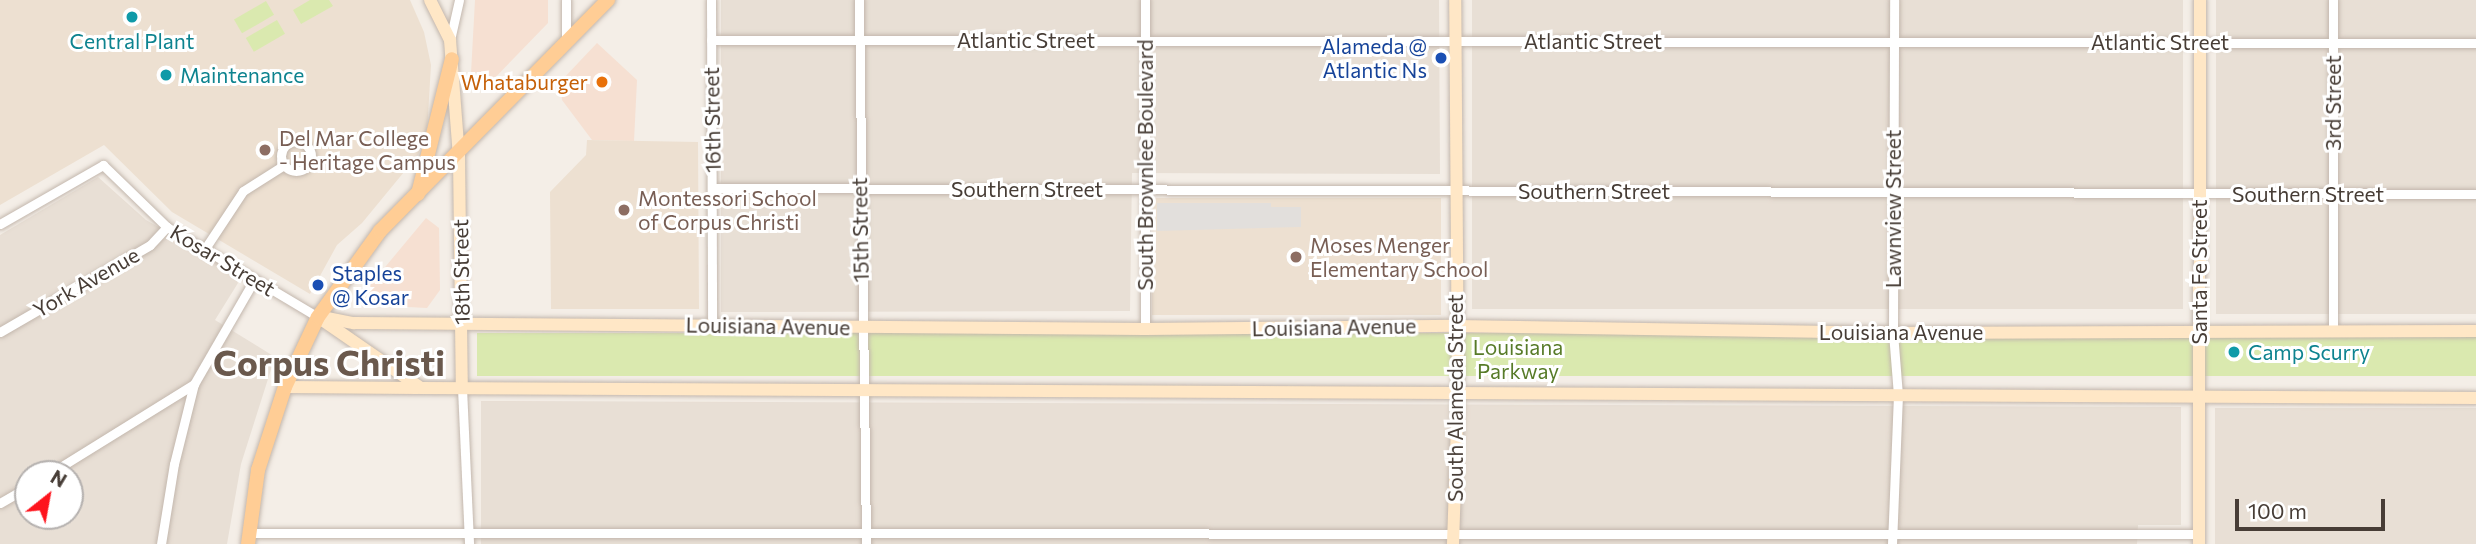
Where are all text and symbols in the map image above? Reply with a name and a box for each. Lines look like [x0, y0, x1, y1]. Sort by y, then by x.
marker: Central Plant [124, 9, 140, 25]
street label: Atlantic Street [957, 27, 1095, 53]
place label: Central Plant [70, 28, 194, 54]
street label: Atlantic Street [1524, 28, 1662, 54]
street label: Atlantic Street [2091, 29, 2229, 55]
place label: Alameda @ Atlantic Ns [1321, 33, 1427, 83]
street label: South Brownlee Boulevard [1132, 39, 1158, 291]
marker: Alameda @ Atlantic Ns [1433, 50, 1449, 66]
street label: 3rd Street [2320, 55, 2346, 151]
place label: Maintenance [180, 62, 304, 88]
marker: Maintenance [158, 67, 174, 83]
street label: 16th Street [698, 67, 726, 173]
place label: Whataburger [461, 69, 588, 95]
marker: Whataburger [594, 74, 610, 90]
place label: Del Mar College - Heritage Campus [279, 125, 456, 175]
street label: Lawnview Street [1880, 130, 1906, 288]
marker: Del Mar College - Heritage Campus [257, 142, 273, 158]
street label: Southern Street [951, 176, 1103, 202]
street label: 15th Street [846, 177, 874, 283]
street label: Southern Street [1518, 178, 1670, 204]
street label: Southern Street [2232, 181, 2384, 207]
place label: Montessori School of Corpus Christi [638, 185, 817, 235]
street label: Santa Fe Street [2186, 200, 2212, 344]
marker: Montessori School of Corpus Christi [616, 202, 632, 218]
street label: Kosar Street [166, 219, 280, 301]
street label: 18th Street [447, 219, 475, 325]
place label: Moses Menger Elementary School [1310, 232, 1488, 282]
street label: York Avenue [29, 242, 143, 322]
marker: Moses Menger Elementary School [1288, 249, 1304, 265]
place label: Staples @ Kosar [332, 260, 409, 310]
marker: Staples @ Kosar [310, 277, 326, 293]
street label: South Alameda Street [1442, 294, 1468, 502]
street label: Louisiana Avenue [685, 312, 851, 340]
street label: Louisiana Avenue [1251, 313, 1417, 341]
street label: Louisiana Avenue [1819, 319, 1983, 345]
park label: Louisiana Parkway [1473, 334, 1563, 384]
place label: Camp Scurry [2248, 339, 2370, 365]
district label: Corpus Christi [213, 341, 445, 383]
marker: Camp Scurry [2226, 344, 2242, 360]
north arrow [14, 460, 84, 530]
text: N [47, 465, 71, 492]
scale bar [2238, 484, 2388, 528]
text: 100 m [2248, 498, 2307, 523]

